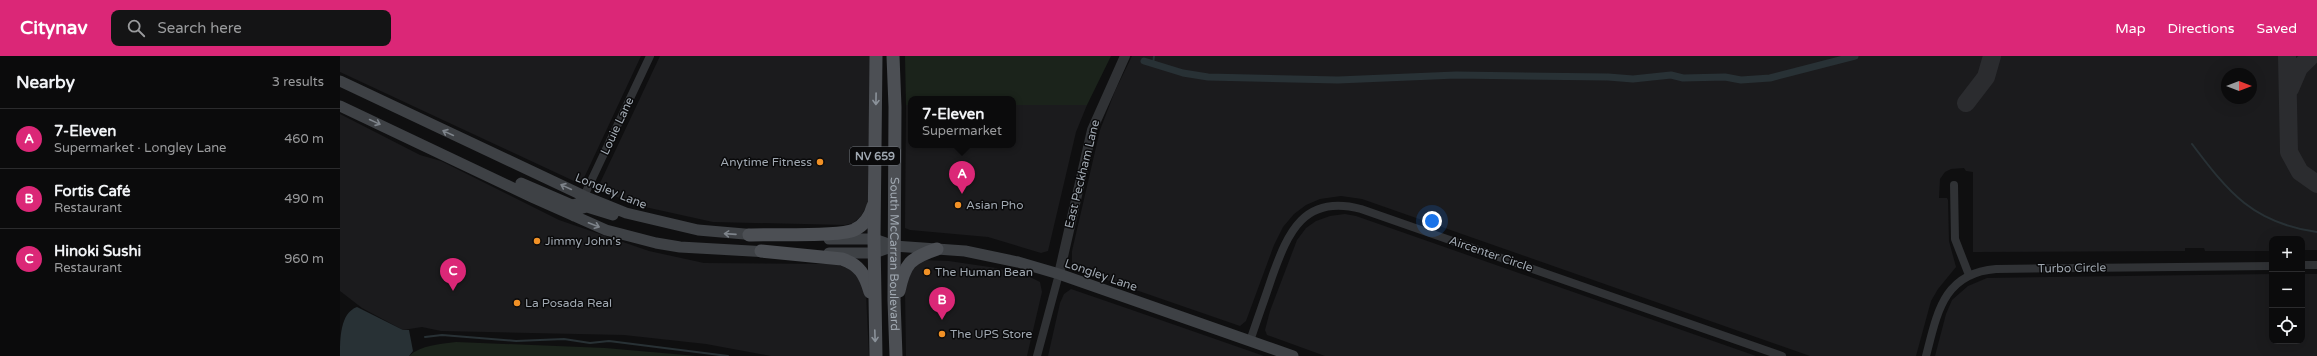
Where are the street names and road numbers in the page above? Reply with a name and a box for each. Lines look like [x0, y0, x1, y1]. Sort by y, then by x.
street label: Louie Lane [598, 95, 637, 157]
street label: East Peckham Lane [1062, 118, 1102, 230]
road number: NV 659 [850, 147, 900, 165]
street label: Longley Lane [573, 170, 649, 212]
street label: South McCarran Boulevard [887, 177, 902, 331]
street label: Aircenter Circle [1447, 233, 1535, 275]
street label: Longley Lane [1063, 256, 1139, 294]
street label: Turbo Circle [2038, 260, 2107, 276]

